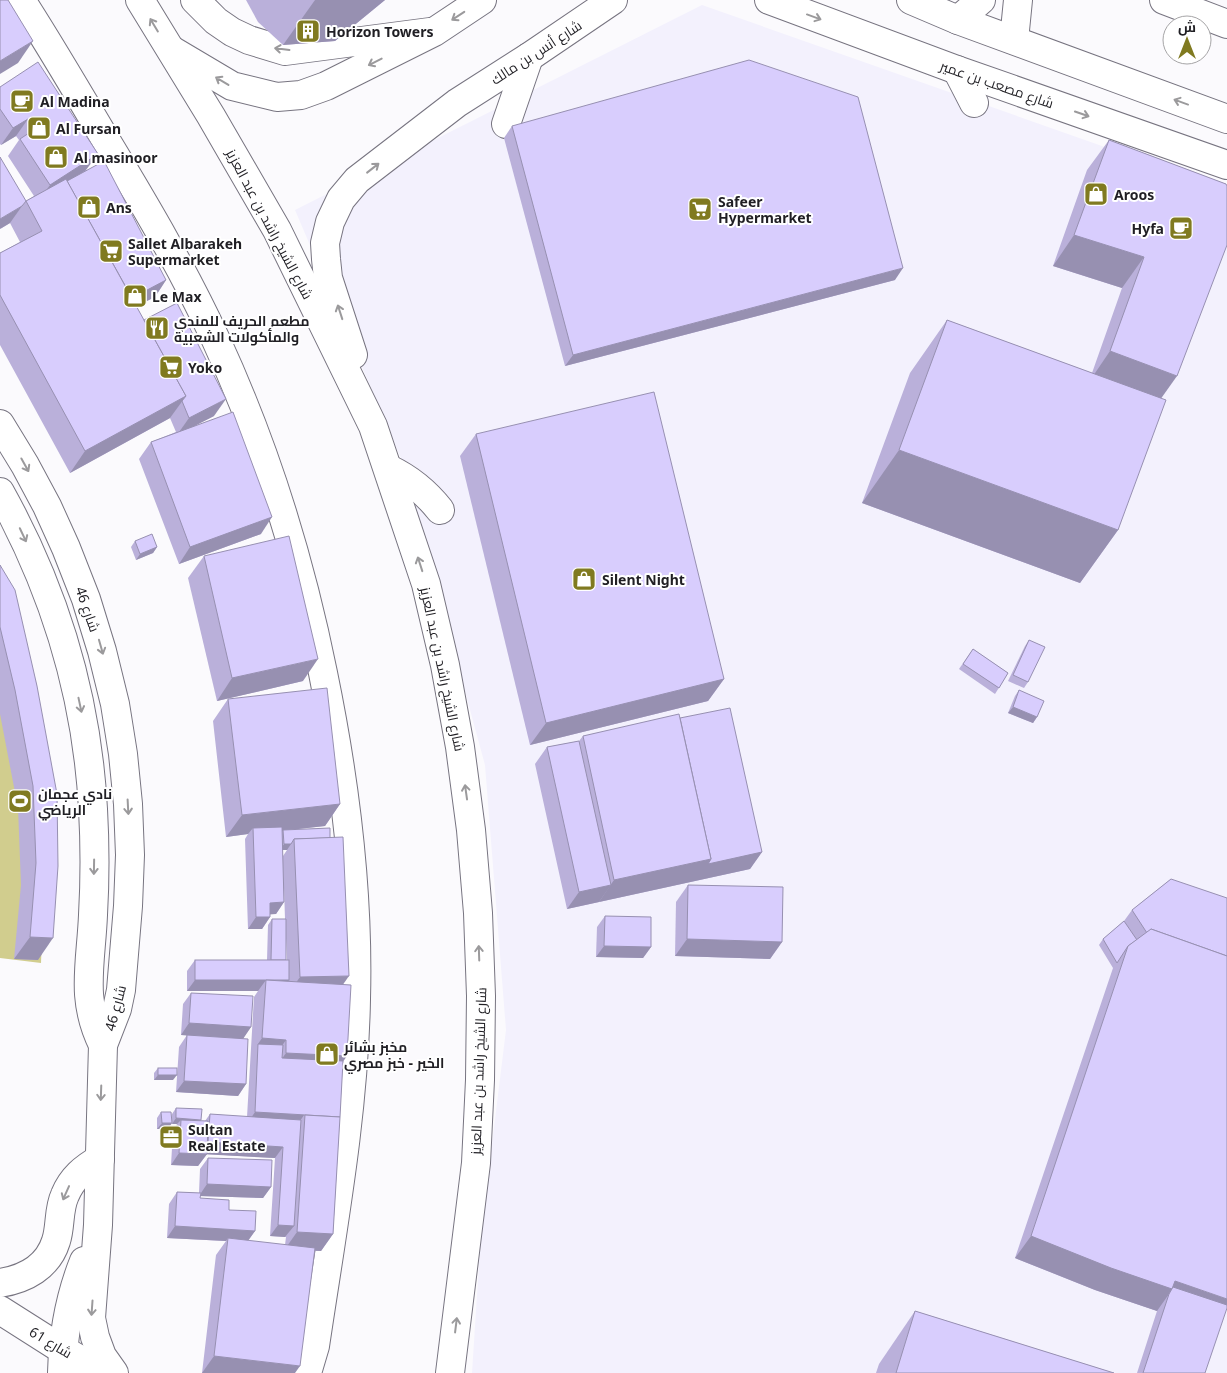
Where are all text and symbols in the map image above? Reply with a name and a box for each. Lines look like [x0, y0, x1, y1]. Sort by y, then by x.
one-way arrow [452, 11, 466, 21]
one-way arrow [806, 13, 822, 22]
street label: شارع أنس بن مالك [487, 15, 585, 89]
north arrow [1162, 15, 1212, 65]
text: ش [1178, 17, 1196, 36]
one-way arrow [149, 18, 159, 32]
building icon: Horizon Towers [295, 18, 321, 44]
place label: Horizon Towers [326, 22, 434, 41]
one-way arrow [274, 44, 290, 54]
street label: شارع مصعب بن عمير [937, 55, 1056, 112]
one-way arrow [368, 58, 383, 67]
one-way arrow [216, 75, 230, 85]
cafe icon: Al Madina [9, 88, 35, 114]
place label: Al Madina [40, 92, 110, 111]
one-way arrow [1174, 97, 1189, 106]
one-way arrow [1074, 110, 1090, 119]
shop icon: Al Fursan [26, 115, 52, 141]
place label: Al Fursan [56, 119, 121, 138]
shop icon: Al masinoor [43, 144, 69, 170]
street label: شارع الشيخ راشد بن عبد العزيز [222, 145, 318, 302]
place label: Al masinoor [74, 148, 158, 167]
one-way arrow [366, 163, 379, 174]
shop icon: Aroos [1083, 181, 1109, 207]
place label: Aroos [1114, 185, 1154, 204]
place label: Safeer Hypermarket [718, 192, 812, 227]
shop icon: Ans [76, 194, 102, 220]
supermarket icon: Safeer Hypermarket [687, 196, 713, 222]
place label: Ans [106, 198, 132, 217]
cafe icon: Hyfa [1168, 215, 1194, 241]
place label: Hyfa [1131, 219, 1164, 238]
place label: Sallet Albarakeh Supermarket [128, 234, 242, 269]
supermarket icon: Sallet Albarakeh Supermarket [98, 238, 124, 264]
shop icon: Le Max [122, 283, 148, 309]
place label: Le Max [152, 287, 202, 306]
one-way arrow [334, 305, 344, 321]
place label: مطعم الحريف للمندي والمأكولات الشعبية [174, 311, 310, 346]
restaurant icon: مطعم الحريف للمندي والمأكولات الشعبية [144, 315, 170, 341]
supermarket icon: Yoko [158, 354, 184, 380]
place label: Yoko [188, 358, 222, 377]
one-way arrow [20, 458, 30, 473]
one-way arrow [18, 527, 28, 542]
one-way arrow [414, 556, 424, 572]
shop icon: Silent Night [571, 566, 597, 592]
place label: Silent Night [602, 570, 685, 589]
street label: شارع 46 [71, 584, 105, 634]
street label: شارع الشيخ راشد بن عبد العزيز [416, 584, 470, 753]
one-way arrow [96, 639, 106, 655]
one-way arrow [76, 697, 85, 713]
place label: نادي عجمان الرياضي [38, 784, 112, 821]
one-way arrow [461, 784, 471, 800]
sports icon: نادي عجمان الرياضي [7, 788, 33, 814]
one-way arrow [123, 799, 132, 815]
one-way arrow [90, 858, 99, 874]
one-way arrow [475, 946, 484, 962]
street label: شارع 46 [100, 983, 130, 1033]
street label: شارع الشيخ راشد بن عبد العزيز [466, 987, 490, 1156]
place label: مخبز بشائر الخير - خبز مصري [343, 1037, 444, 1074]
shop icon: مخبز بشائر الخير - خبز مصري [314, 1041, 340, 1067]
one-way arrow [97, 1085, 106, 1101]
place label: Sultan Real Estate [188, 1120, 266, 1155]
office icon: Sultan Real Estate [158, 1124, 184, 1150]
one-way arrow [61, 1185, 71, 1200]
one-way arrow [87, 1300, 97, 1316]
one-way arrow [451, 1317, 461, 1333]
street label: شارع 61 [26, 1322, 76, 1362]

